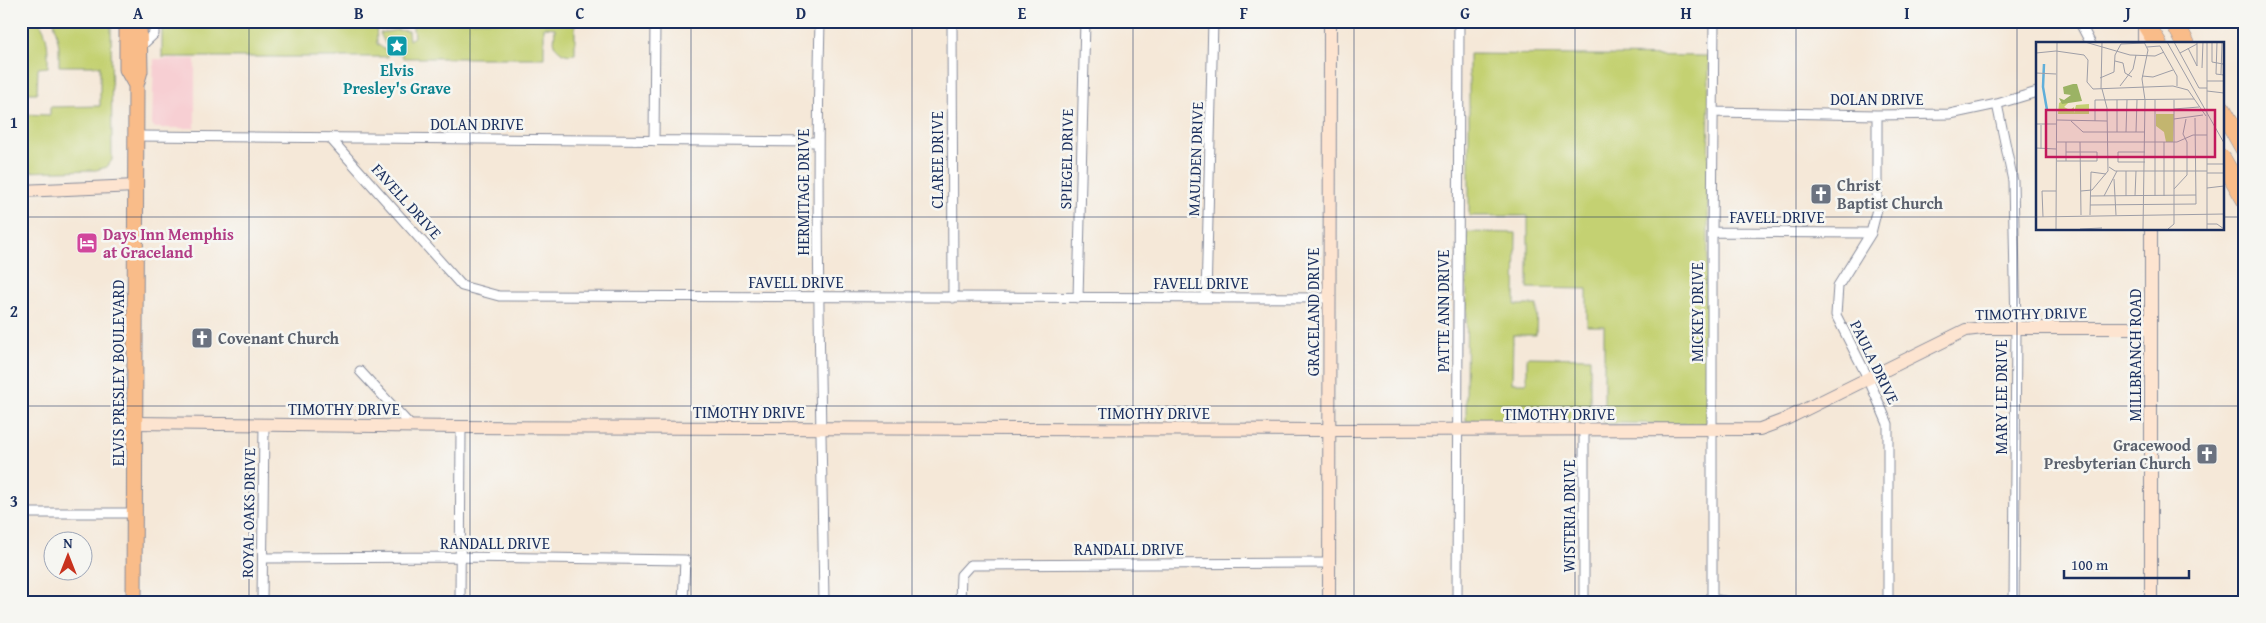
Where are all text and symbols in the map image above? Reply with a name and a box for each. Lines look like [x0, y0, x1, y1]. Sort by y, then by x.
text: A [133, 1, 144, 25]
text: B [354, 1, 364, 25]
text: C [575, 1, 585, 25]
text: D [796, 1, 806, 25]
text: E [1018, 1, 1027, 25]
text: F [1240, 1, 1248, 25]
text: G [1460, 1, 1470, 25]
text: H [1680, 1, 1692, 25]
text: I [1904, 1, 1910, 25]
text: J [2122, 1, 2131, 25]
place icon: Elvis Presley's Grave [385, 34, 409, 58]
inset map [2036, 42, 2224, 230]
place label: Elvis Presley's Grave [343, 58, 451, 100]
street label: DOLAN DRIVE [1830, 87, 1924, 111]
street label: MAULDEN DRIVE [1181, 101, 1209, 217]
street label: SPIEGEL DRIVE [1053, 108, 1079, 210]
text: 1 [10, 110, 18, 134]
street label: CLAREE DRIVE [925, 111, 949, 209]
street label: DOLAN DRIVE [430, 112, 524, 136]
street label: HERMITAGE DRIVE [791, 129, 815, 255]
street label: FAVELL DRIVE [366, 158, 448, 244]
place label: Christ Baptist Church [1837, 173, 1944, 215]
church icon: Christ Baptist Church [1809, 182, 1833, 206]
street label: FAVELL DRIVE [1729, 205, 1825, 229]
place label: Days Inn Memphis at Graceland [103, 222, 234, 264]
hotel icon: Days Inn Memphis at Graceland [75, 231, 99, 255]
street label: GRACELAND DRIVE [1301, 248, 1325, 376]
street label: PATTE ANN DRIVE [1431, 250, 1455, 372]
street label: MICKEY DRIVE [1685, 262, 1709, 362]
street label: FAVELL DRIVE [748, 270, 844, 294]
street label: FAVELL DRIVE [1153, 271, 1249, 295]
street label: ELVIS PRESLEY BOULEVARD [106, 279, 130, 466]
street label: MILLBRANCH ROAD [2123, 288, 2147, 421]
text: 2 [10, 299, 18, 323]
street label: TIMOTHY DRIVE [1975, 300, 2087, 326]
street label: PAULA DRIVE [1844, 316, 1906, 408]
church icon: Covenant Church [190, 326, 214, 350]
place label: Covenant Church [218, 326, 340, 350]
street label: MARY LEE DRIVE [1989, 339, 2013, 455]
street label: TIMOTHY DRIVE [288, 397, 400, 421]
street label: TIMOTHY DRIVE [693, 400, 805, 424]
street label: TIMOTHY DRIVE [1098, 401, 1210, 425]
street label: TIMOTHY DRIVE [1503, 402, 1615, 426]
place label: Gracewood Presbyterian Church [2044, 433, 2192, 475]
church icon: Gracewood Presbyterian Church [2195, 442, 2219, 466]
street label: ROYAL OAKS DRIVE [235, 448, 261, 578]
street label: WISTERIA DRIVE [1557, 459, 1581, 573]
text: 3 [10, 489, 18, 513]
north arrow [42, 530, 92, 580]
street label: RANDALL DRIVE [440, 531, 550, 555]
text: N [63, 533, 73, 553]
street label: RANDALL DRIVE [1074, 537, 1184, 561]
scale bar [2064, 548, 2188, 580]
text: 100 m [2071, 554, 2109, 575]

